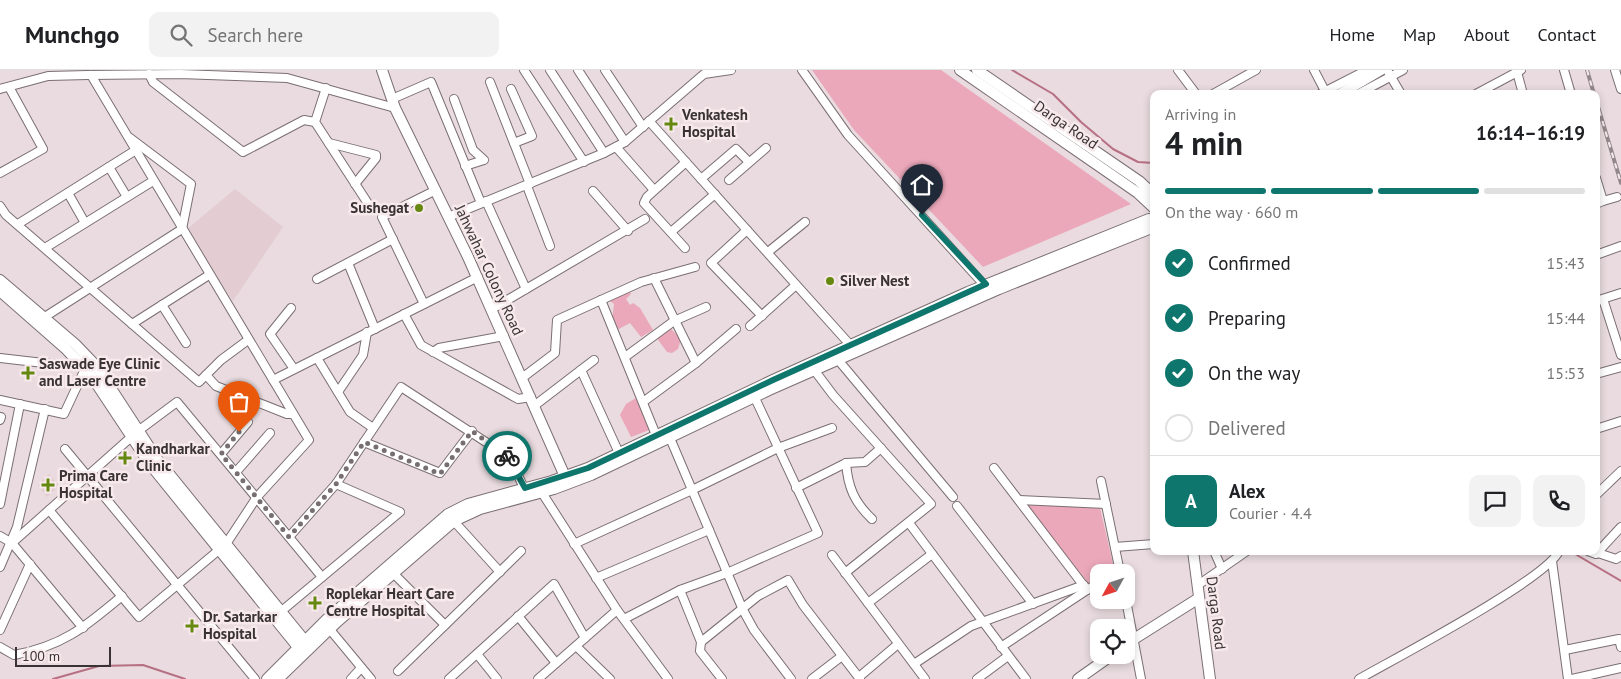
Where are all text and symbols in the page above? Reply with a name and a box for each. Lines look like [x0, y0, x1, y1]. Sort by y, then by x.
search box [149, 12, 499, 57]
text: Munchgo [25, 19, 119, 50]
icon: search [167, 21, 195, 49]
text: Search here [207, 23, 303, 47]
text: Home [1329, 23, 1375, 46]
text: Map [1403, 23, 1436, 46]
text: About [1464, 23, 1510, 46]
text: Contact [1538, 23, 1596, 46]
street label: Darga Road [1030, 96, 1102, 153]
text: Arriving in [1165, 104, 1236, 124]
place label: Venkatesh Hospital [681, 105, 748, 141]
marker: Venkatesh Hospital [664, 117, 678, 131]
text: 16:14–16:19 [1476, 121, 1585, 145]
text: 4 min [1165, 122, 1243, 164]
pin [901, 164, 943, 215]
icon: home [908, 171, 936, 199]
place label: Sushegat [350, 198, 410, 217]
street label: Jahwahar Colony Road [450, 200, 528, 338]
marker: Sushegat [413, 202, 425, 214]
text: On the way · 660 m [1165, 202, 1298, 222]
icon: check [1165, 249, 1193, 277]
text: Confirmed [1208, 251, 1291, 275]
text: 15:43 [1547, 253, 1585, 273]
place label: Silver Nest [840, 271, 910, 290]
marker: Silver Nest [824, 275, 836, 287]
icon: check [1165, 304, 1193, 332]
text: Preparing [1208, 306, 1286, 330]
text: 15:44 [1547, 308, 1585, 328]
place label: Saswade Eye Clinic and Laser Centre [39, 354, 161, 390]
icon: check [1165, 359, 1193, 387]
text: On the way [1208, 361, 1300, 385]
text: 15:53 [1547, 363, 1585, 383]
marker: Saswade Eye Clinic and Laser Centre [21, 366, 35, 380]
pin [218, 381, 260, 432]
icon: bag [225, 388, 253, 416]
text: Delivered [1208, 416, 1286, 440]
courier [482, 431, 532, 481]
place label: Kandharkar Clinic [136, 439, 210, 475]
icon: bike [493, 442, 521, 470]
marker: Kandharkar Clinic [118, 451, 132, 465]
place label: Prima Care Hospital [59, 466, 128, 502]
button: chat [1469, 475, 1521, 527]
button: phone [1533, 475, 1585, 527]
marker: Prima Care Hospital [41, 478, 55, 492]
text: Alex [1229, 479, 1265, 503]
text: A [1185, 489, 1197, 513]
text: Courier · 4.4 [1229, 503, 1312, 523]
north arrow [1090, 564, 1135, 609]
map controls [1090, 564, 1135, 664]
street label: Darga Road [1203, 575, 1230, 651]
place label: Roplekar Heart Care Centre Hospital [326, 584, 455, 620]
marker: Roplekar Heart Care Centre Hospital [308, 596, 322, 610]
place label: Dr. Satarkar Hospital [203, 607, 278, 643]
marker: Dr. Satarkar Hospital [185, 619, 199, 633]
button: locate [1090, 619, 1135, 664]
scale bar [15, 644, 111, 667]
text: 100 m [22, 647, 60, 665]

